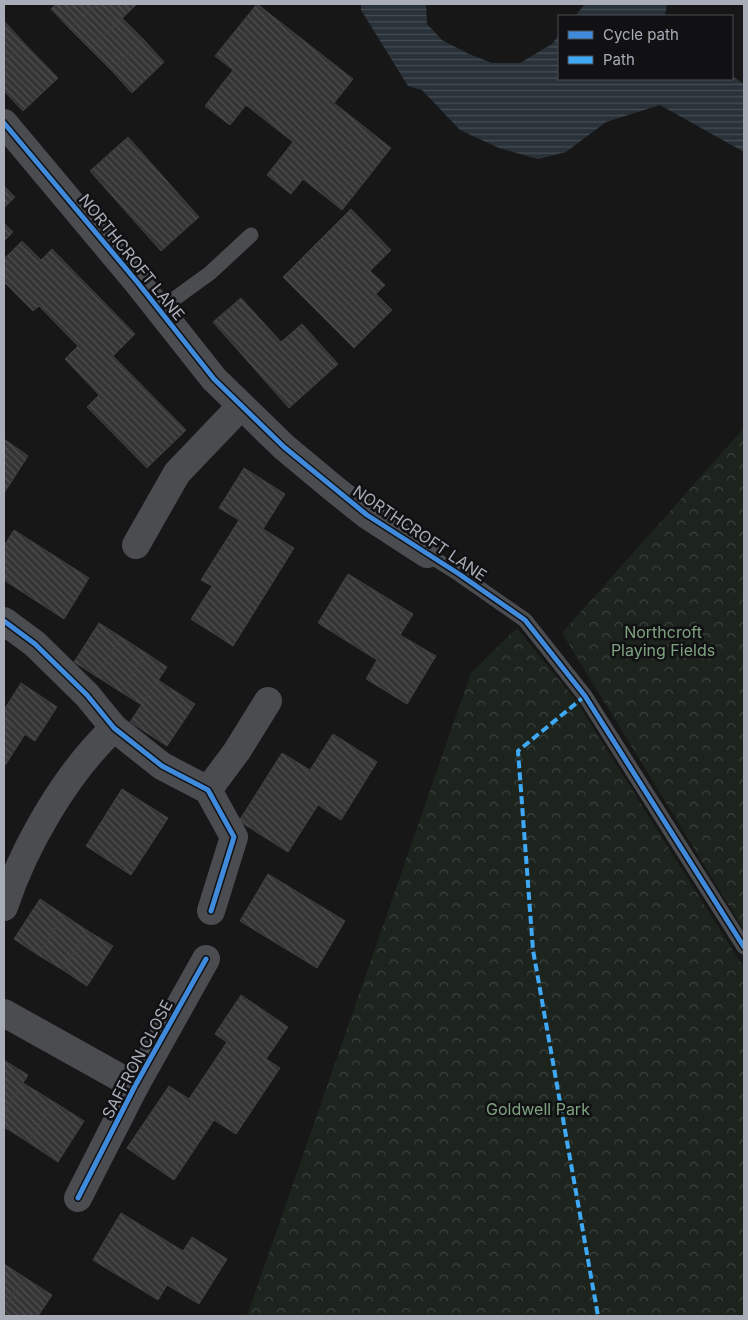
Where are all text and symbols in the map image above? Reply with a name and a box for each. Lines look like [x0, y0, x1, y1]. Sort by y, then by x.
legend [558, 15, 733, 80]
text: Cycle path [603, 25, 679, 44]
text: Path [603, 50, 635, 69]
street label: NORTHCROFT LANE [75, 190, 189, 324]
street label: NORTHCROFT LANE [349, 481, 491, 585]
park label: Northcroft Playing Fields [611, 622, 715, 660]
street label: SAFFRON CLOSE [97, 996, 177, 1122]
park label: Goldwell Park [486, 1099, 590, 1119]

